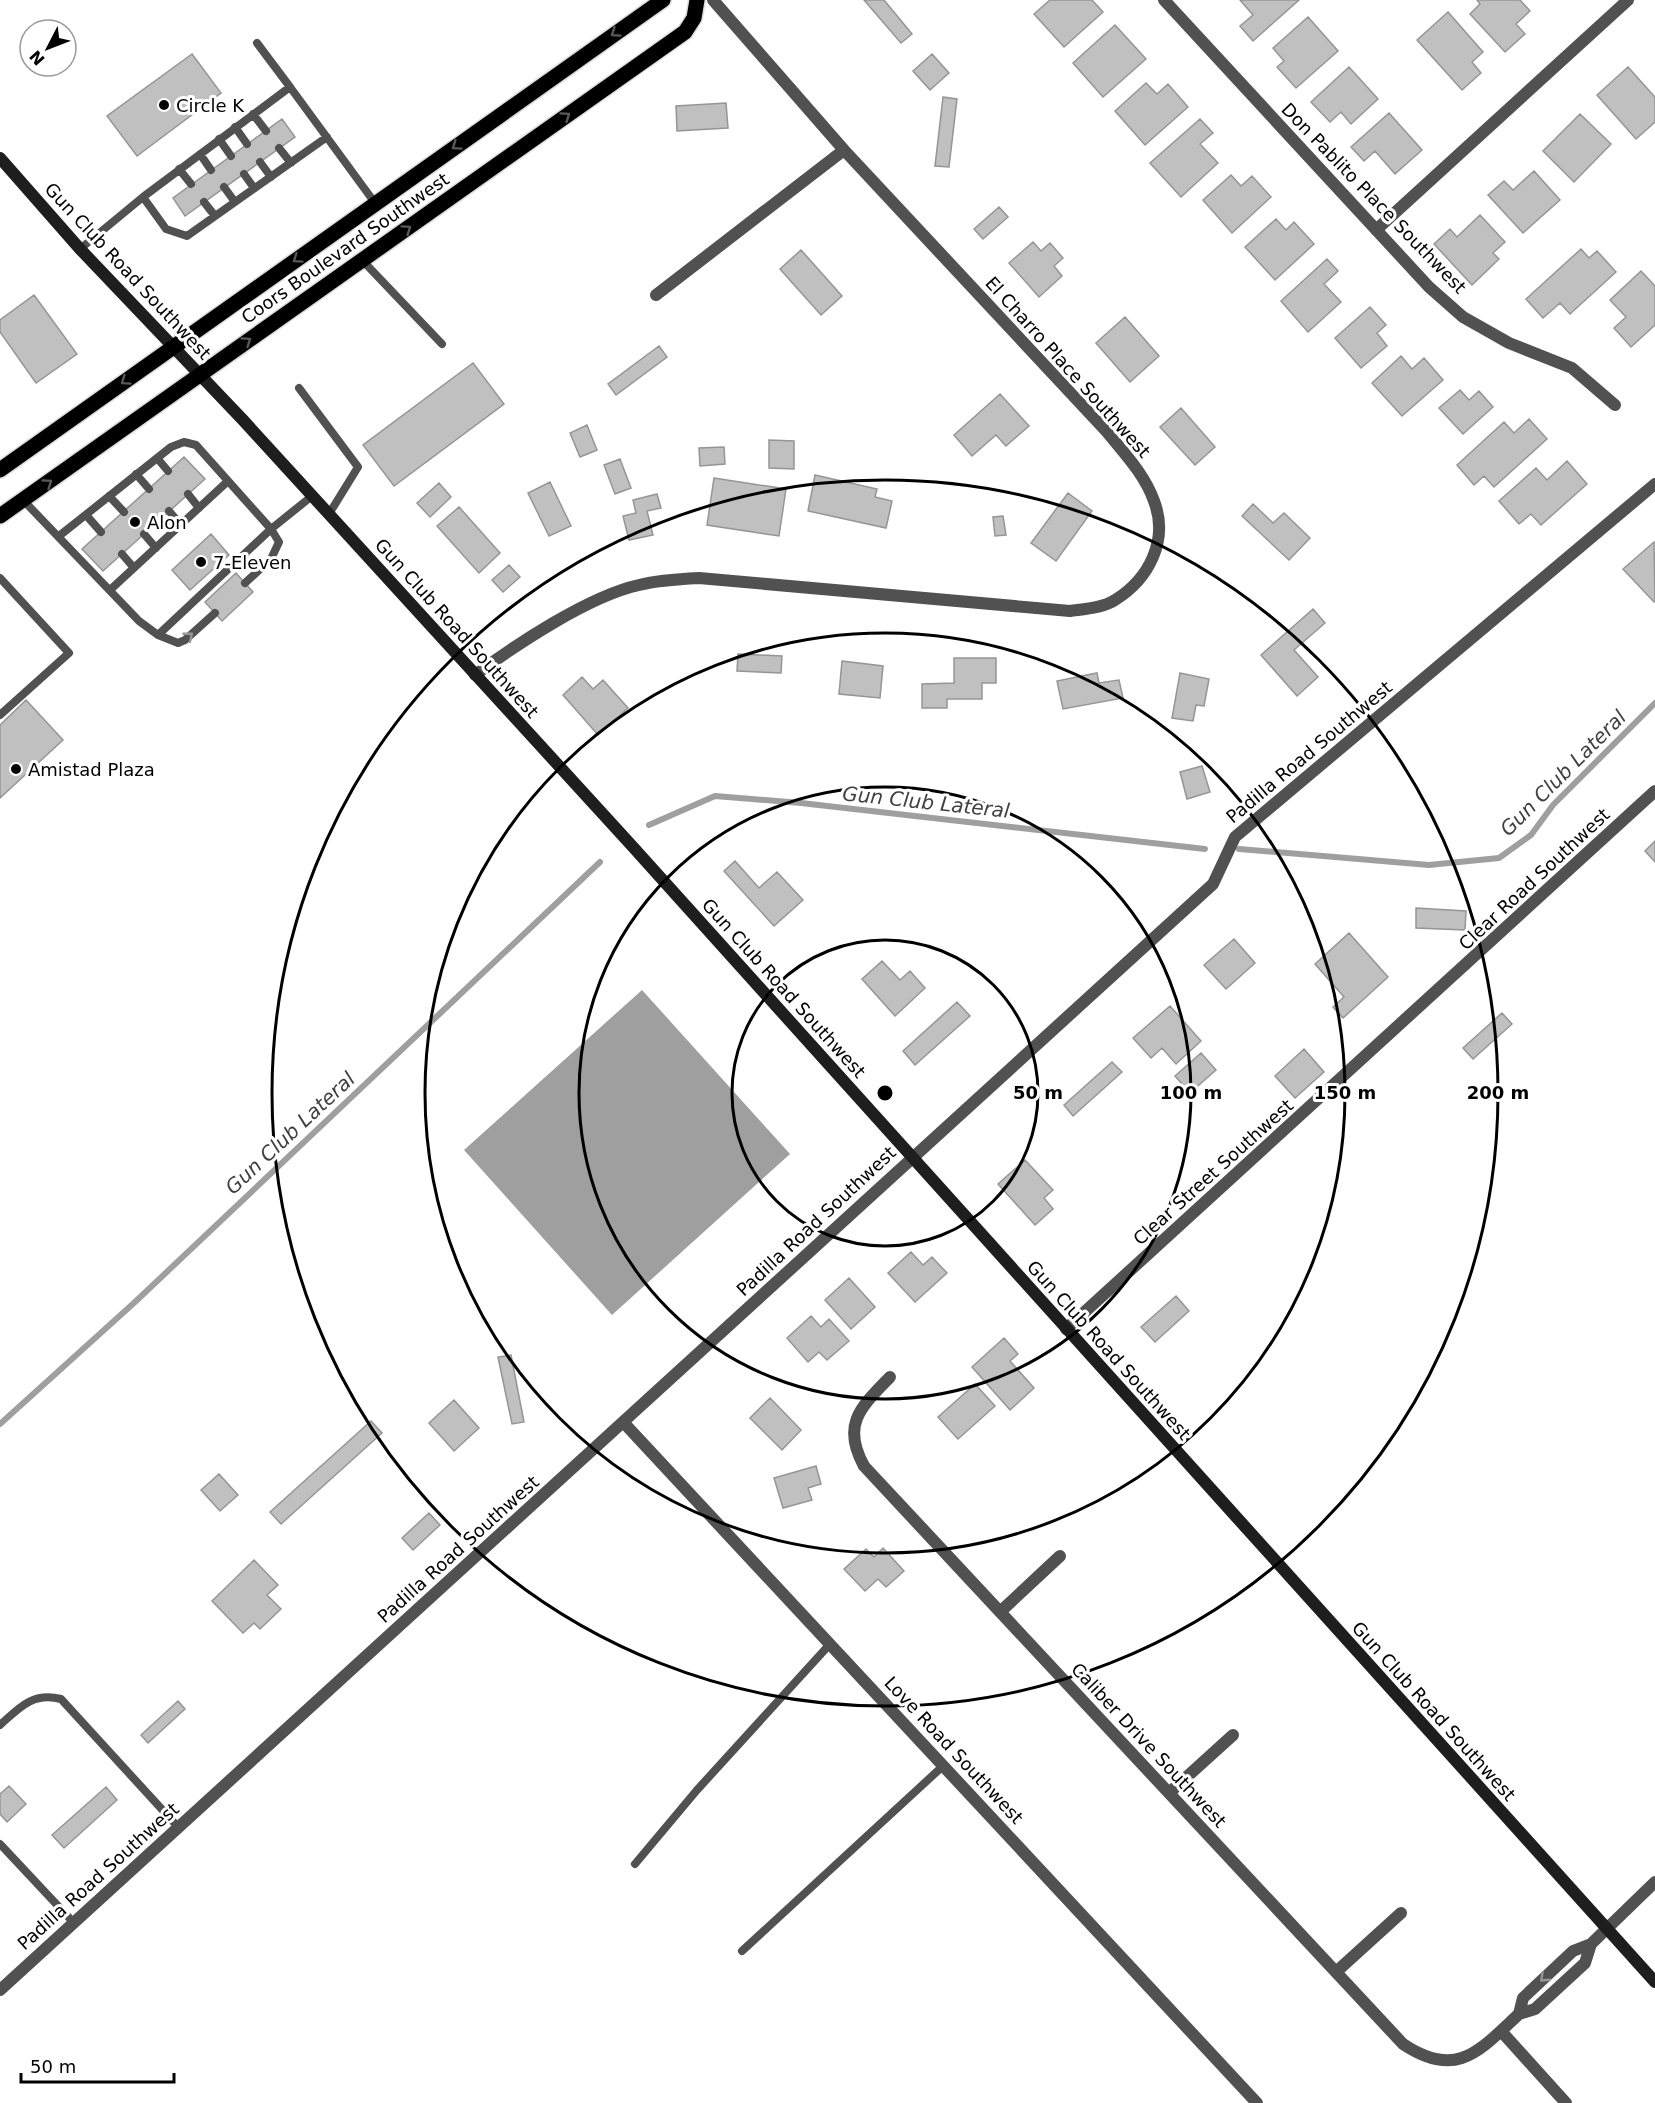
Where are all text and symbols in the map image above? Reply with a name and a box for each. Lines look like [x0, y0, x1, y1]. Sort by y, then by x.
north arrow [18, 18, 78, 78]
one-way arrow [611, 26, 622, 37]
text: N [26, 46, 49, 69]
place label: Circle K [176, 95, 245, 116]
marker: Circle K [157, 98, 171, 112]
street label: Don Pablito Place Southwest [1277, 98, 1471, 298]
one-way arrow [559, 112, 570, 123]
one-way arrow [452, 139, 463, 150]
street label: Coors Boulevard Southwest [237, 168, 453, 328]
street label: Gun Club Road Southwest [41, 178, 215, 364]
one-way arrow [400, 225, 411, 236]
one-way arrow [292, 252, 303, 263]
street label: El Charro Place Southwest [981, 272, 1155, 462]
one-way arrow [241, 337, 252, 348]
one-way arrow [121, 374, 132, 385]
one-way arrow [41, 479, 52, 490]
place label: Alon [147, 512, 187, 533]
marker: Alon [128, 515, 142, 529]
street label: Gun Club Road Southwest [371, 534, 543, 722]
place label: 7-Eleven [213, 552, 292, 573]
marker: 7-Eleven [194, 555, 208, 569]
one-way arrow [182, 632, 193, 643]
street label: Padilla Road Southwest [1222, 677, 1396, 827]
water label: Gun Club Lateral [1495, 705, 1631, 841]
place label: Amistad Plaza [28, 759, 155, 780]
marker: Amistad Plaza [9, 762, 23, 776]
water label: Gun Club Lateral [841, 781, 1011, 823]
street label: Clear Road Southwest [1454, 804, 1614, 954]
street label: Gun Club Road Southwest [698, 894, 870, 1082]
water label: Gun Club Lateral [220, 1067, 360, 1199]
text: 50 m [1013, 1082, 1063, 1103]
text: 100 m [1160, 1082, 1222, 1103]
text: 150 m [1314, 1082, 1376, 1103]
text: 200 m [1467, 1082, 1529, 1103]
centre of rings [875, 1083, 895, 1103]
street label: Clear Street Southwest [1129, 1095, 1297, 1249]
street label: Padilla Road Southwest [732, 1142, 900, 1300]
street label: Gun Club Road Southwest [1023, 1256, 1195, 1444]
street label: Padilla Road Southwest [373, 1471, 543, 1627]
street label: Gun Club Road Southwest [1348, 1617, 1520, 1805]
street label: Caliber Drive Southwest [1067, 1658, 1231, 1832]
street label: Love Road Southwest [880, 1672, 1028, 1828]
street label: Padilla Road Southwest [13, 1798, 183, 1954]
one-way arrow [1541, 1971, 1551, 1982]
scale bar [21, 2046, 174, 2084]
text: 50 m [30, 2056, 76, 2077]

